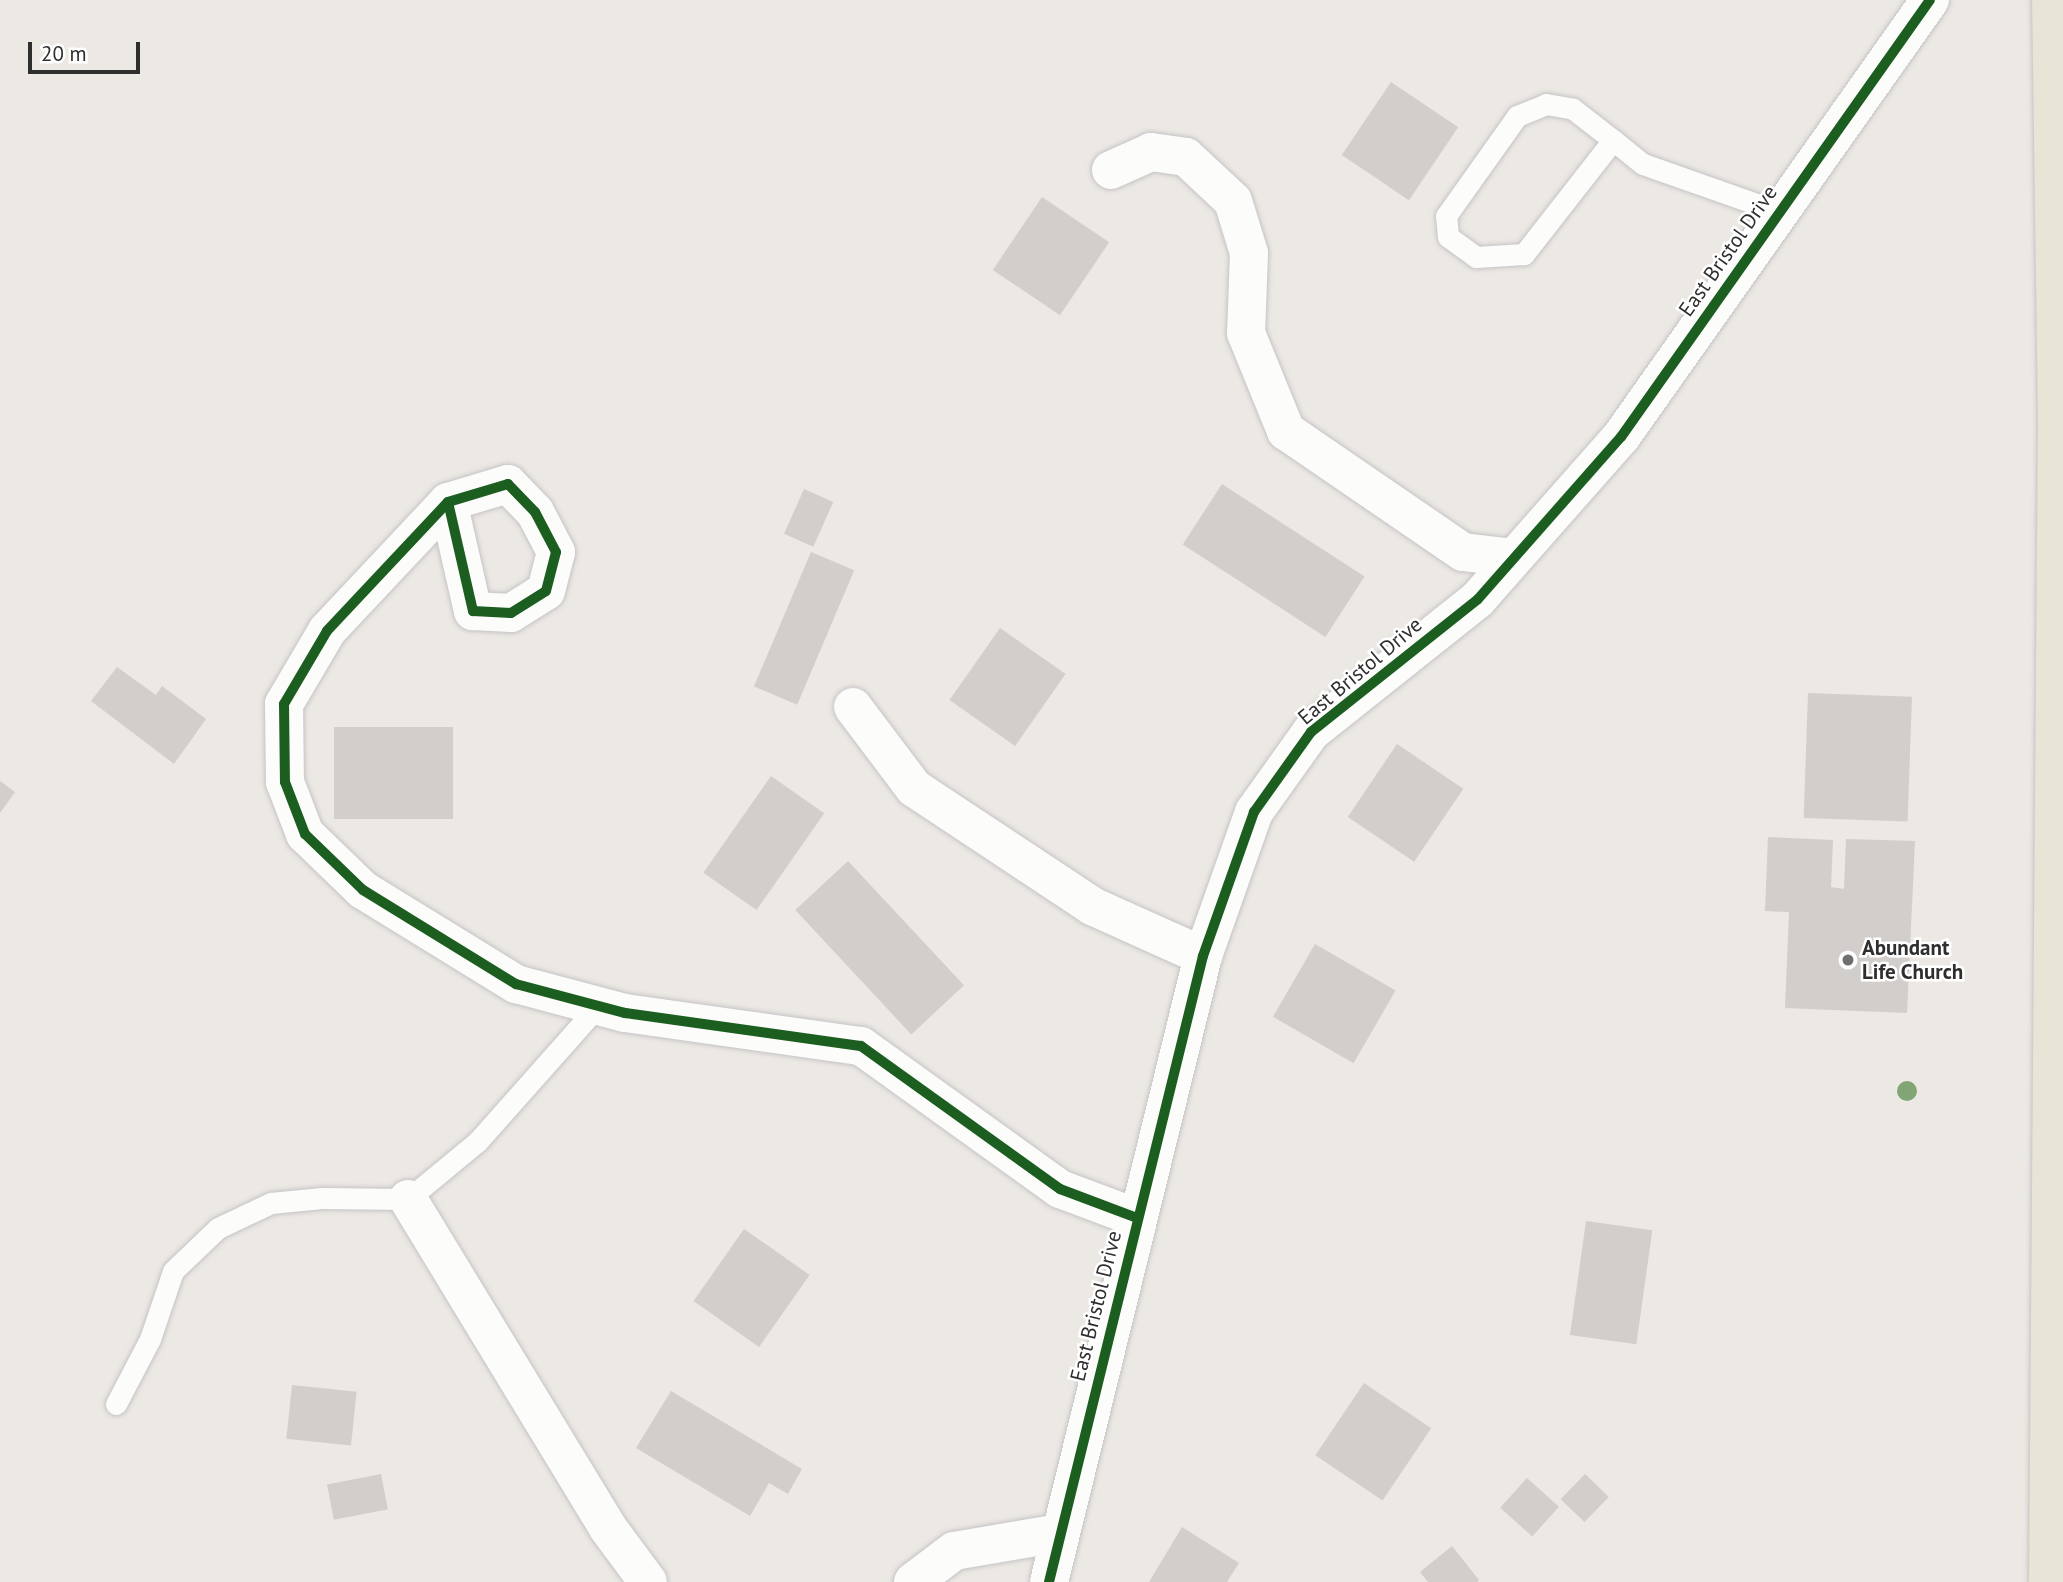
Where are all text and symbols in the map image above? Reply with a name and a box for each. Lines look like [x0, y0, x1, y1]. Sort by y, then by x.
scale bar [32, 28, 144, 72]
text: 20 m [41, 40, 87, 67]
street label: East Bristol Drive [1673, 181, 1783, 321]
street label: East Bristol Drive [1293, 612, 1427, 730]
place label: Abundant Life Church [1862, 935, 1963, 985]
marker: Abundant Life Church [1840, 952, 1856, 968]
street label: East Bristol Drive [1065, 1228, 1127, 1384]

